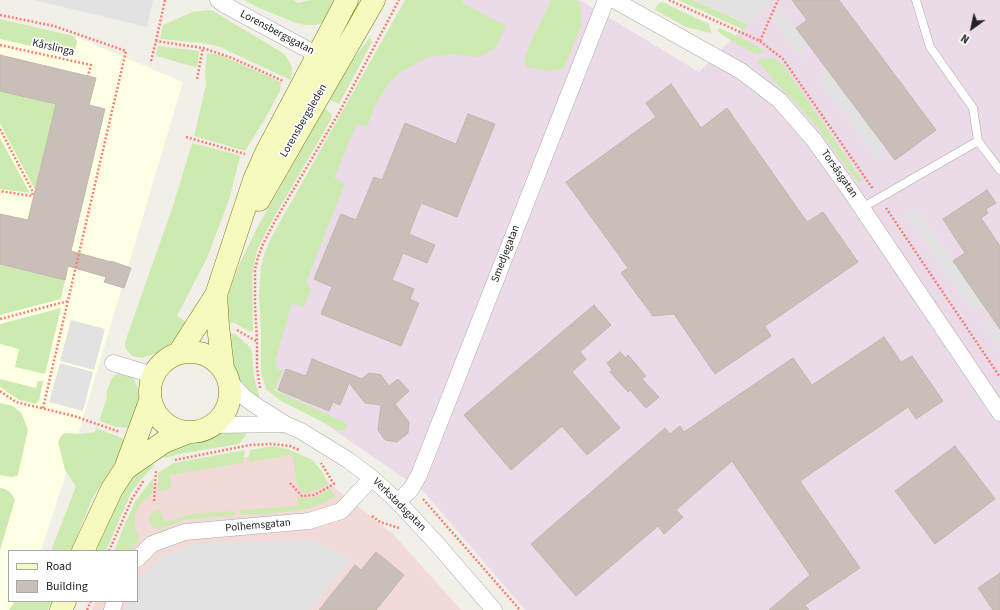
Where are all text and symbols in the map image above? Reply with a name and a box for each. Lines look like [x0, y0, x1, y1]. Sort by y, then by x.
street label: Lorensbergsgatan [238, 8, 316, 58]
north arrow [952, 8, 992, 48]
text: N [958, 30, 972, 47]
street label: Kårslinga [31, 37, 75, 59]
street label: Lorensbergsleden [278, 82, 330, 160]
street label: Torsåsgatan [818, 147, 860, 201]
street label: Smedjegatan [489, 223, 523, 285]
street label: Verkstadsgatan [370, 476, 428, 534]
street label: Polhemsgatan [225, 517, 291, 535]
legend [8, 550, 138, 602]
text: Road [46, 558, 72, 575]
text: Building [46, 578, 88, 595]

